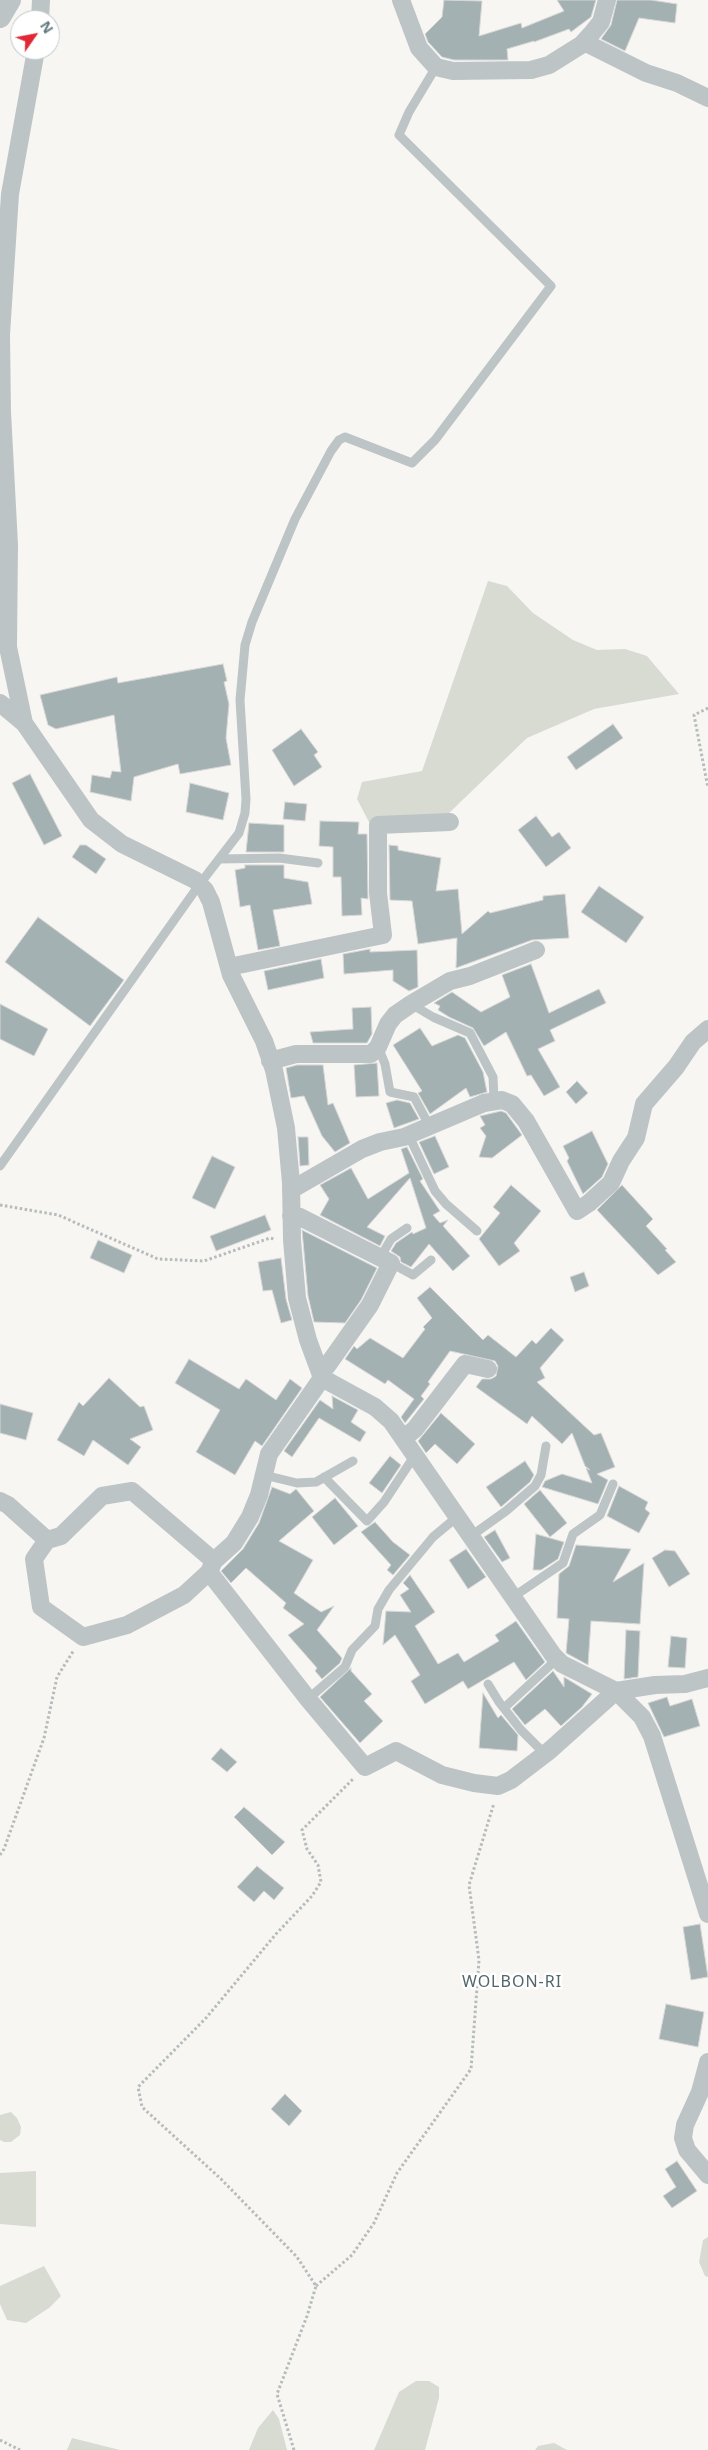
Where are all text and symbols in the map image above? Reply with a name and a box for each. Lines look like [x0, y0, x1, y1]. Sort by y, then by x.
north arrow [10, 10, 60, 60]
text: N [36, 17, 58, 37]
district label: WOLBON-RI [461, 1972, 563, 1992]

